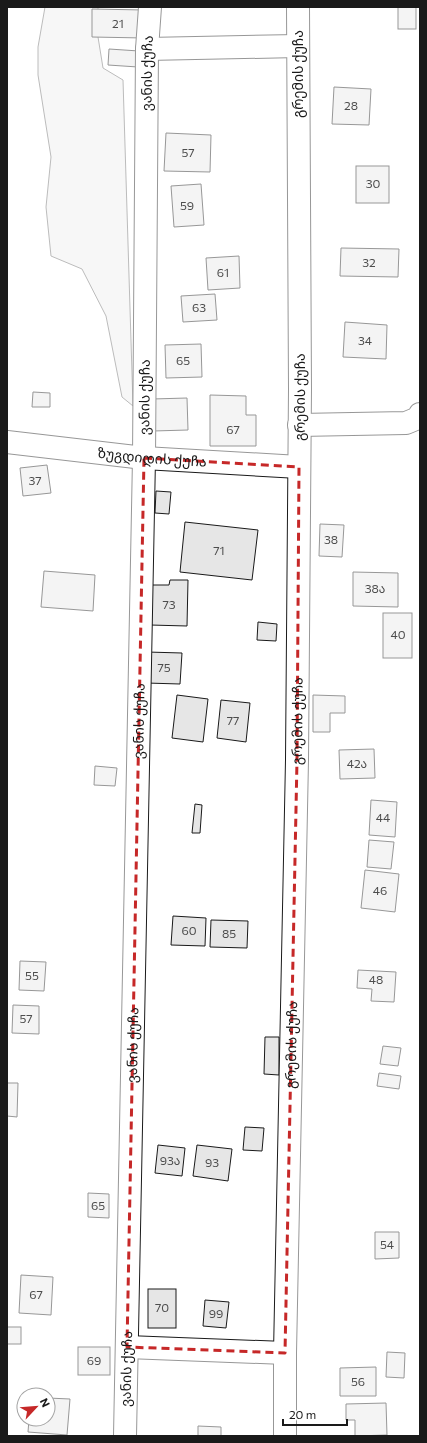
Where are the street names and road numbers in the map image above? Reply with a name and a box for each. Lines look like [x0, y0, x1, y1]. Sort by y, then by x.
street label: გრემის ქუჩა [289, 30, 307, 118]
street label: ვანის ქუჩა [138, 35, 156, 111]
street label: გრემის ქუჩა [291, 353, 309, 441]
street label: ვანის ქუჩა [135, 359, 154, 435]
street label: ზუგდიდის ქუჩა [97, 444, 207, 470]
street label: გრემის ქუჩა [288, 677, 307, 765]
street label: ვანის ქუჩა [129, 683, 148, 759]
street label: გრემის ქუჩა [281, 1001, 301, 1089]
street label: ვანის ქუჩა [123, 1007, 142, 1083]
street label: ვანის ქუჩა [117, 1331, 136, 1407]

